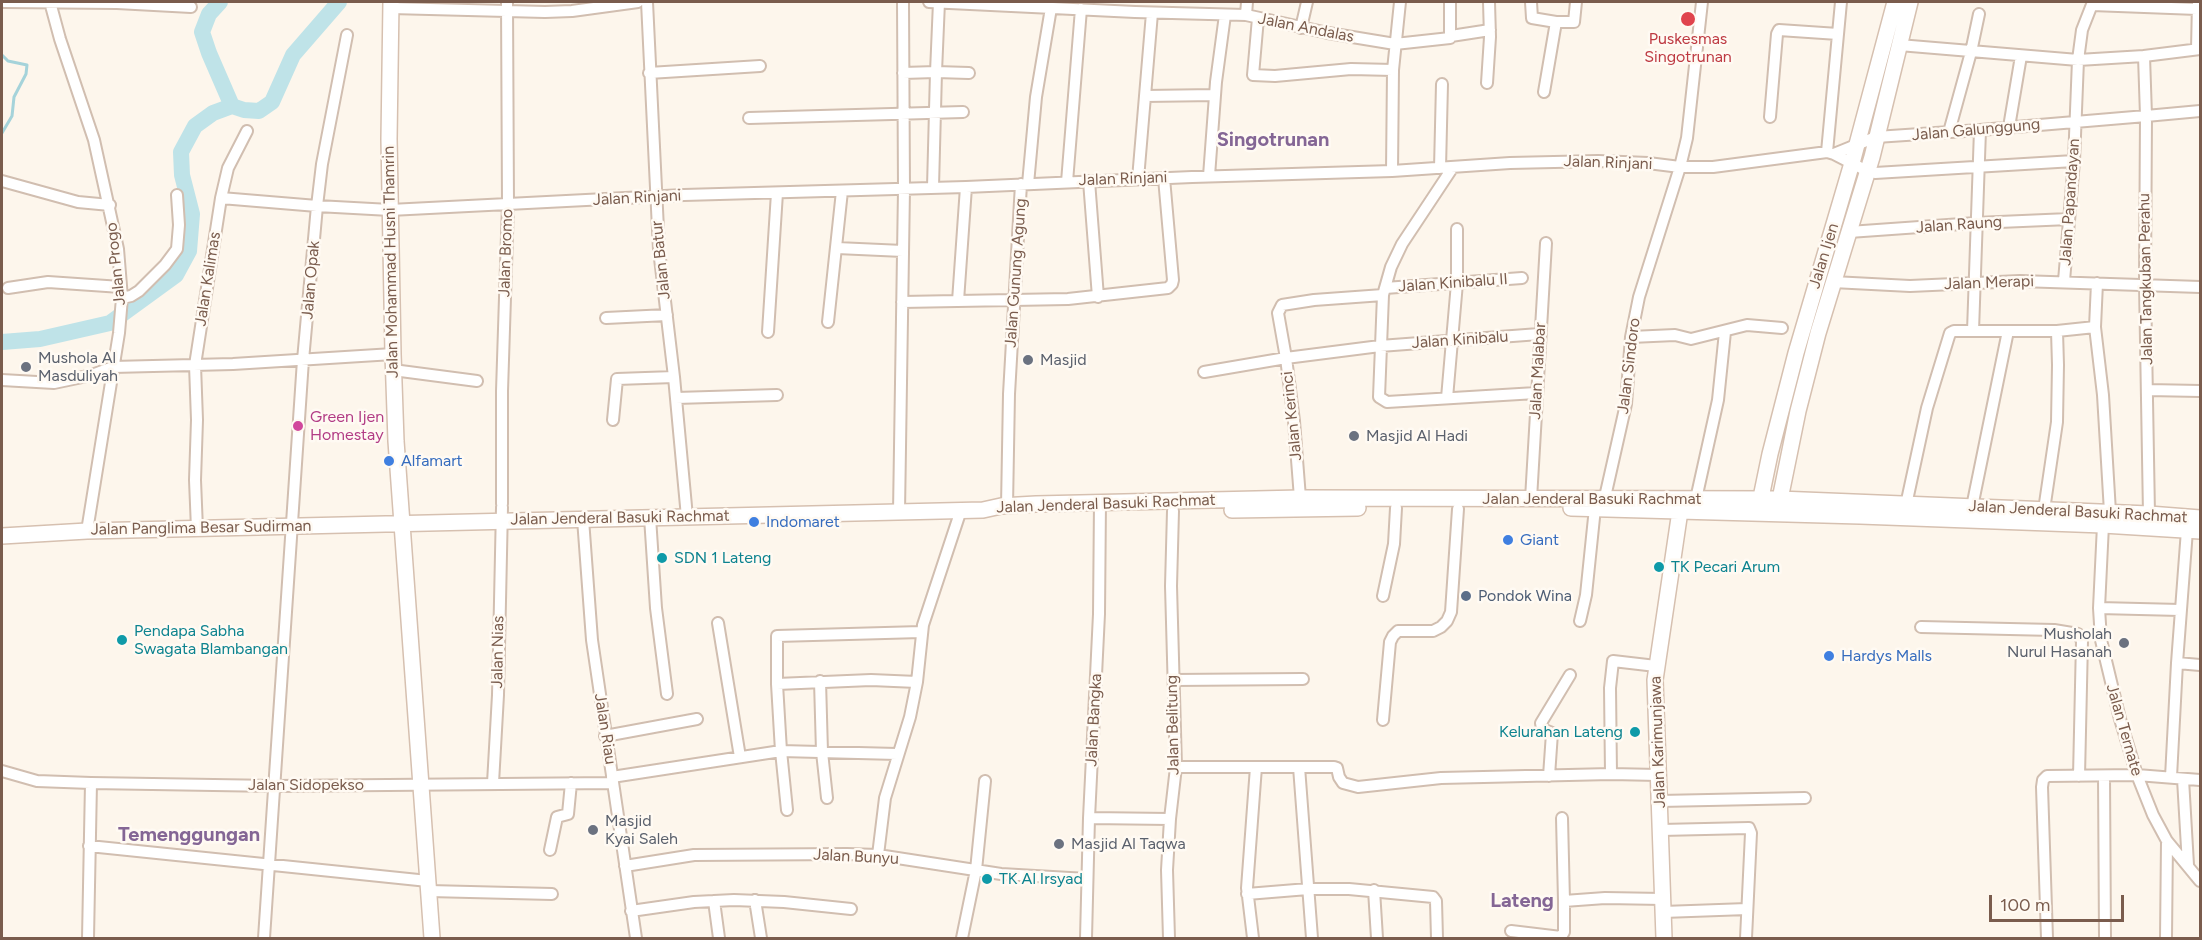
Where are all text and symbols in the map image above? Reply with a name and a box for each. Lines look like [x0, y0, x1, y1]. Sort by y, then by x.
street label: Jalan Andalas [1256, 9, 1356, 47]
marker: Puskesmas Singotrunan [1679, 10, 1697, 28]
place label: Puskesmas Singotrunan [1644, 29, 1732, 67]
street label: Jalan Galunggung [1911, 115, 2041, 145]
district label: Singotrunan [1217, 128, 1329, 152]
street label: Jalan Papandayan [2056, 138, 2084, 266]
street label: Jalan Mohammad Husni Thamrin [379, 146, 403, 378]
street label: Jalan Rinjani [1563, 152, 1653, 174]
street label: Jalan Rinjani [1078, 168, 1168, 190]
street label: Jalan Rinjani [592, 186, 682, 210]
street label: Jalan Tangkuban Perahu [2135, 193, 2157, 365]
street label: Jalan Gunung Agung [1001, 198, 1031, 348]
street label: Jalan Bromo [495, 209, 517, 297]
street label: Jalan Raung [1915, 212, 2003, 238]
street label: Jalan Batur [647, 220, 675, 300]
street label: Jalan Progo [102, 221, 130, 307]
street label: Jalan Ijen [1805, 221, 1843, 291]
street label: Jalan Kalimas [191, 230, 225, 328]
street label: Jalan Opak [298, 240, 324, 320]
street label: Jalan Kinibalu II [1398, 270, 1508, 296]
street label: Jalan Merapi [1944, 272, 2034, 294]
street label: Jalan Sindoro [1614, 317, 1644, 415]
street label: Jalan Malabar [1526, 322, 1550, 420]
street label: Jalan Kinibalu [1411, 327, 1509, 353]
place label: Mushola Al Masduliyah [38, 348, 118, 386]
place label: Masjid [1040, 350, 1087, 370]
marker: Masjid [1021, 353, 1035, 367]
marker: Mushola Al Masduliyah [19, 360, 33, 374]
street label: Jalan Kerinci [1278, 370, 1306, 462]
place label: Green Ijen Homestay [310, 407, 384, 445]
marker: Green Ijen Homestay [291, 419, 305, 433]
place label: Masjid Al Hadi [1366, 426, 1468, 446]
marker: Masjid Al Hadi [1347, 429, 1361, 443]
place label: Alfamart [401, 451, 463, 471]
marker: Alfamart [382, 454, 396, 468]
street label: Jalan Jenderal Basuki Rachmat [1482, 489, 1702, 509]
street label: Jalan Jenderal Basuki Rachmat [996, 491, 1216, 517]
street label: Jalan Jenderal Basuki Rachmat [1968, 497, 2188, 527]
street label: Jalan Jenderal Basuki Rachmat [510, 506, 730, 530]
place label: Indomaret [766, 512, 840, 532]
marker: Indomaret [747, 515, 761, 529]
street label: Jalan Panglima Besar Sudirman [90, 516, 312, 540]
place label: Giant [1520, 530, 1559, 550]
marker: Giant [1501, 533, 1515, 547]
place label: SDN 1 Lateng [674, 548, 771, 568]
marker: SDN 1 Lateng [655, 551, 669, 565]
place label: TK Pecari Arum [1671, 557, 1780, 577]
marker: TK Pecari Arum [1652, 560, 1666, 574]
place label: Pondok Wina [1478, 586, 1572, 606]
marker: Pondok Wina [1459, 589, 1473, 603]
street label: Jalan Nias [488, 616, 508, 688]
place label: Pendapa Sabha Swagata Blambangan [134, 621, 288, 659]
place label: Musholah Nurul Hasanah [2007, 624, 2112, 662]
marker: Pendapa Sabha Swagata Blambangan [115, 633, 129, 647]
marker: Musholah Nurul Hasanah [2117, 636, 2131, 650]
place label: Hardys Malls [1841, 646, 1932, 666]
marker: Hardys Malls [1822, 649, 1836, 663]
street label: Jalan Bangka [1082, 673, 1106, 767]
street label: Jalan Belitung [1163, 675, 1183, 775]
street label: Jalan Karimunjawa [1646, 676, 1670, 808]
street label: Jalan Ternate [2102, 682, 2146, 778]
street label: Jalan Riau [590, 692, 620, 766]
place label: Kelurahan Lateng [1499, 722, 1623, 742]
marker: Kelurahan Lateng [1628, 725, 1642, 739]
street label: Jalan Sidopekso [248, 775, 364, 795]
place label: Masjid Kyai Saleh [605, 811, 678, 849]
district label: Temenggungan [118, 823, 260, 847]
marker: Masjid Kyai Saleh [586, 823, 600, 837]
place label: Masjid Al Taqwa [1071, 834, 1186, 854]
marker: Masjid Al Taqwa [1052, 837, 1066, 851]
street label: Jalan Bunyu [813, 845, 899, 869]
place label: TK Al Irsyad [999, 869, 1083, 889]
marker: TK Al Irsyad [980, 872, 994, 886]
scale bar [1992, 883, 2127, 921]
district label: Lateng [1490, 889, 1554, 913]
text: 100 m [2000, 894, 2050, 916]

